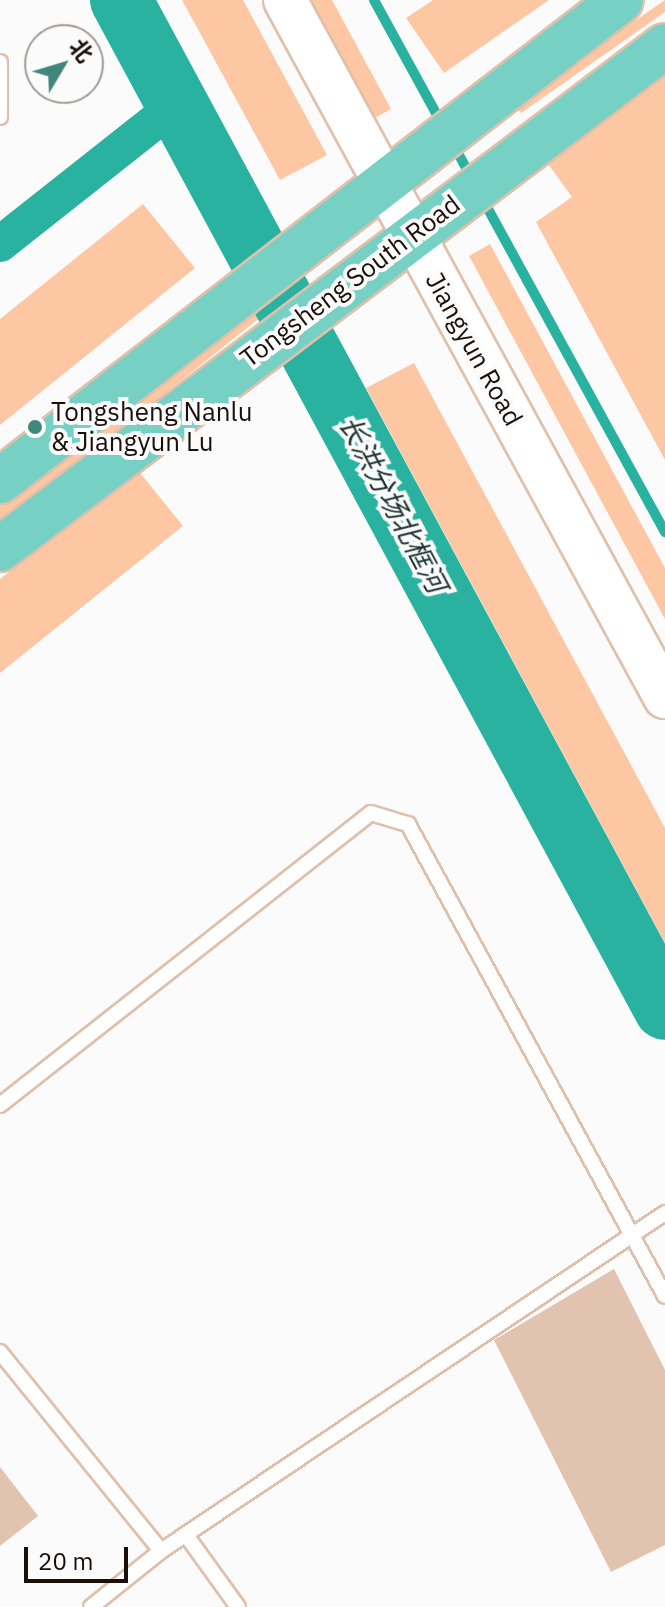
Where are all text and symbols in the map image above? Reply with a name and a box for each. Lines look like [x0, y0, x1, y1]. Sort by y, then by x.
north arrow [24, 24, 104, 104]
text: 北 [64, 33, 100, 68]
street label: Tongsheng South Road [234, 188, 466, 374]
street label: Jiangyun Road [419, 267, 529, 431]
place label: Tongsheng Nanlu & Jiangyun Lu [51, 396, 252, 458]
water label: 长洪分场北框河 [332, 410, 454, 598]
marker: Tongsheng Nanlu & Jiangyun Lu [26, 418, 44, 436]
scale bar [28, 1531, 132, 1581]
text: 20 m [38, 1545, 93, 1577]

